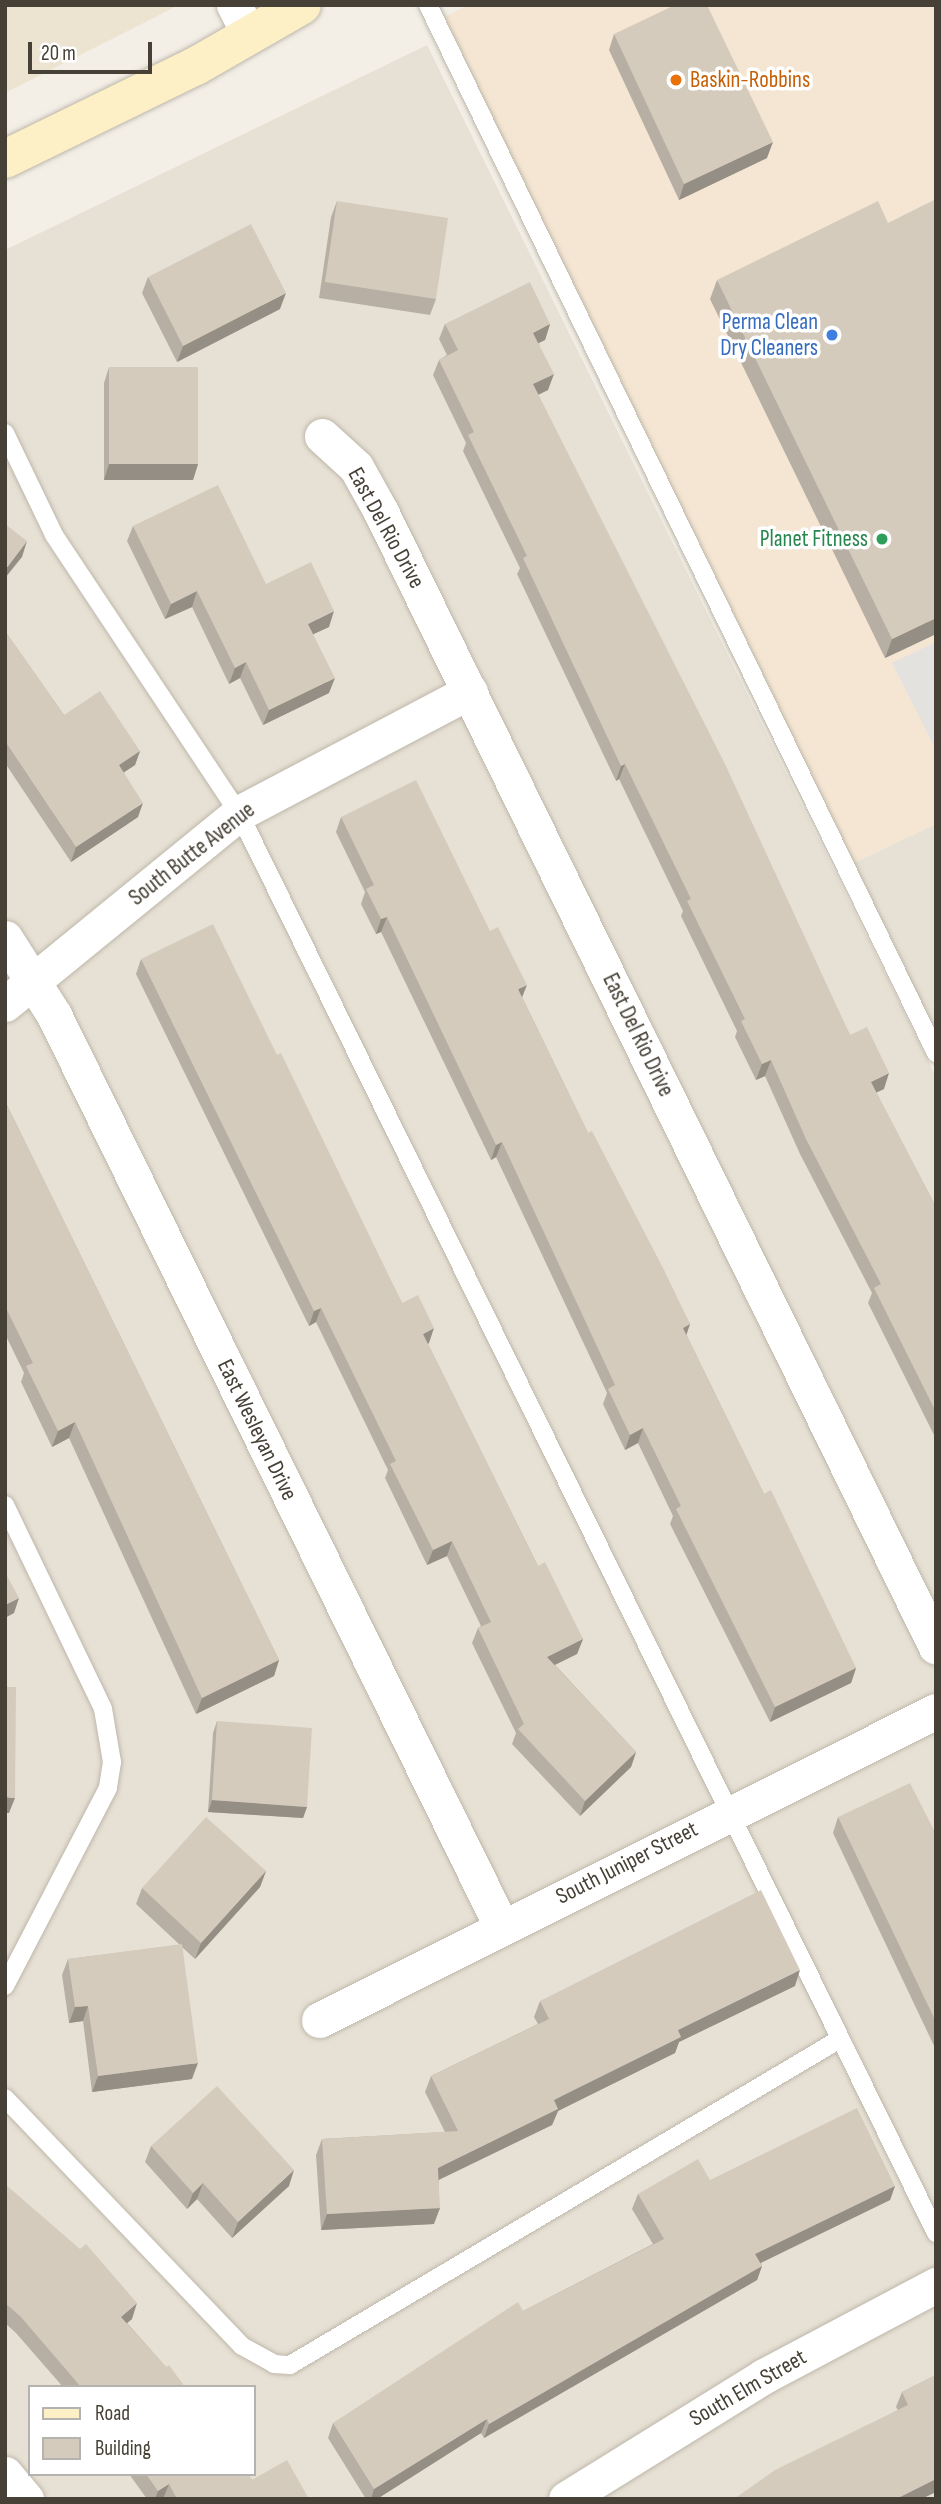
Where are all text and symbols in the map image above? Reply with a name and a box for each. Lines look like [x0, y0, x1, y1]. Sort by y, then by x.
scale bar [32, 28, 156, 72]
text: 20 m [41, 41, 76, 66]
place label: Baskin-Robbins [690, 66, 810, 94]
marker: Baskin-Robbins [668, 72, 684, 88]
place label: Perma Clean Dry Cleaners [720, 308, 818, 362]
marker: Perma Clean Dry Cleaners [824, 327, 840, 343]
street label: East Del Rio Drive [342, 463, 430, 593]
place label: Planet Fitness [760, 525, 868, 553]
marker: Planet Fitness [874, 531, 890, 547]
street label: South Butte Avenue [123, 796, 261, 912]
street label: East Del Rio Drive [596, 969, 680, 1101]
street label: East Wesleyan Drive [211, 1355, 303, 1505]
street label: South Juniper Street [551, 1815, 703, 1911]
street label: South Elm Street [685, 2343, 811, 2433]
legend [28, 2385, 256, 2476]
text: Road [95, 2401, 130, 2426]
text: Building [95, 2436, 151, 2461]

